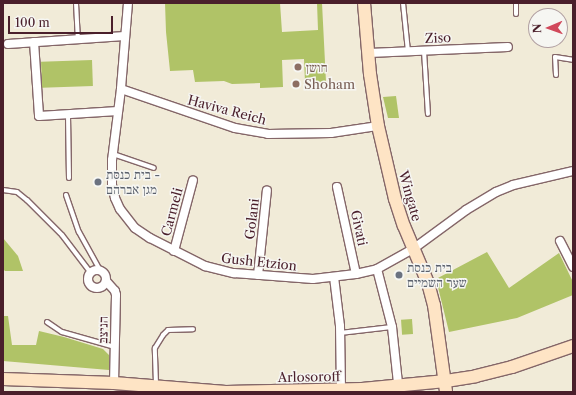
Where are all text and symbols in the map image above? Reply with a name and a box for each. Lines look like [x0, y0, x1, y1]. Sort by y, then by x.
scale bar [10, 8, 115, 34]
north arrow [528, 8, 568, 48]
text: 100 m [15, 15, 50, 30]
text: N [530, 23, 544, 33]
street label: Ziso [425, 30, 451, 46]
place label: חושן [306, 59, 328, 75]
marker: חושן [293, 62, 303, 72]
place label: Shoham [304, 76, 355, 92]
marker: Shoham [291, 79, 301, 89]
street label: Haviva Reich [186, 92, 268, 128]
place label: בית כנסת - מגן אברהם [106, 167, 160, 198]
street label: Wingate [395, 169, 425, 223]
marker: בית כנסת - מגן אברהם [93, 177, 103, 187]
street label: Carmeli [158, 186, 186, 238]
street label: Golani [242, 198, 262, 240]
street label: Givati [348, 209, 370, 247]
street label: Gush Etzion [220, 250, 298, 274]
place label: בית כנסת שער השמיים [407, 260, 467, 291]
marker: בית כנסת שער השמיים [394, 270, 404, 280]
street label: הניצב [95, 316, 111, 344]
street label: Arlosoroff [277, 369, 341, 385]

